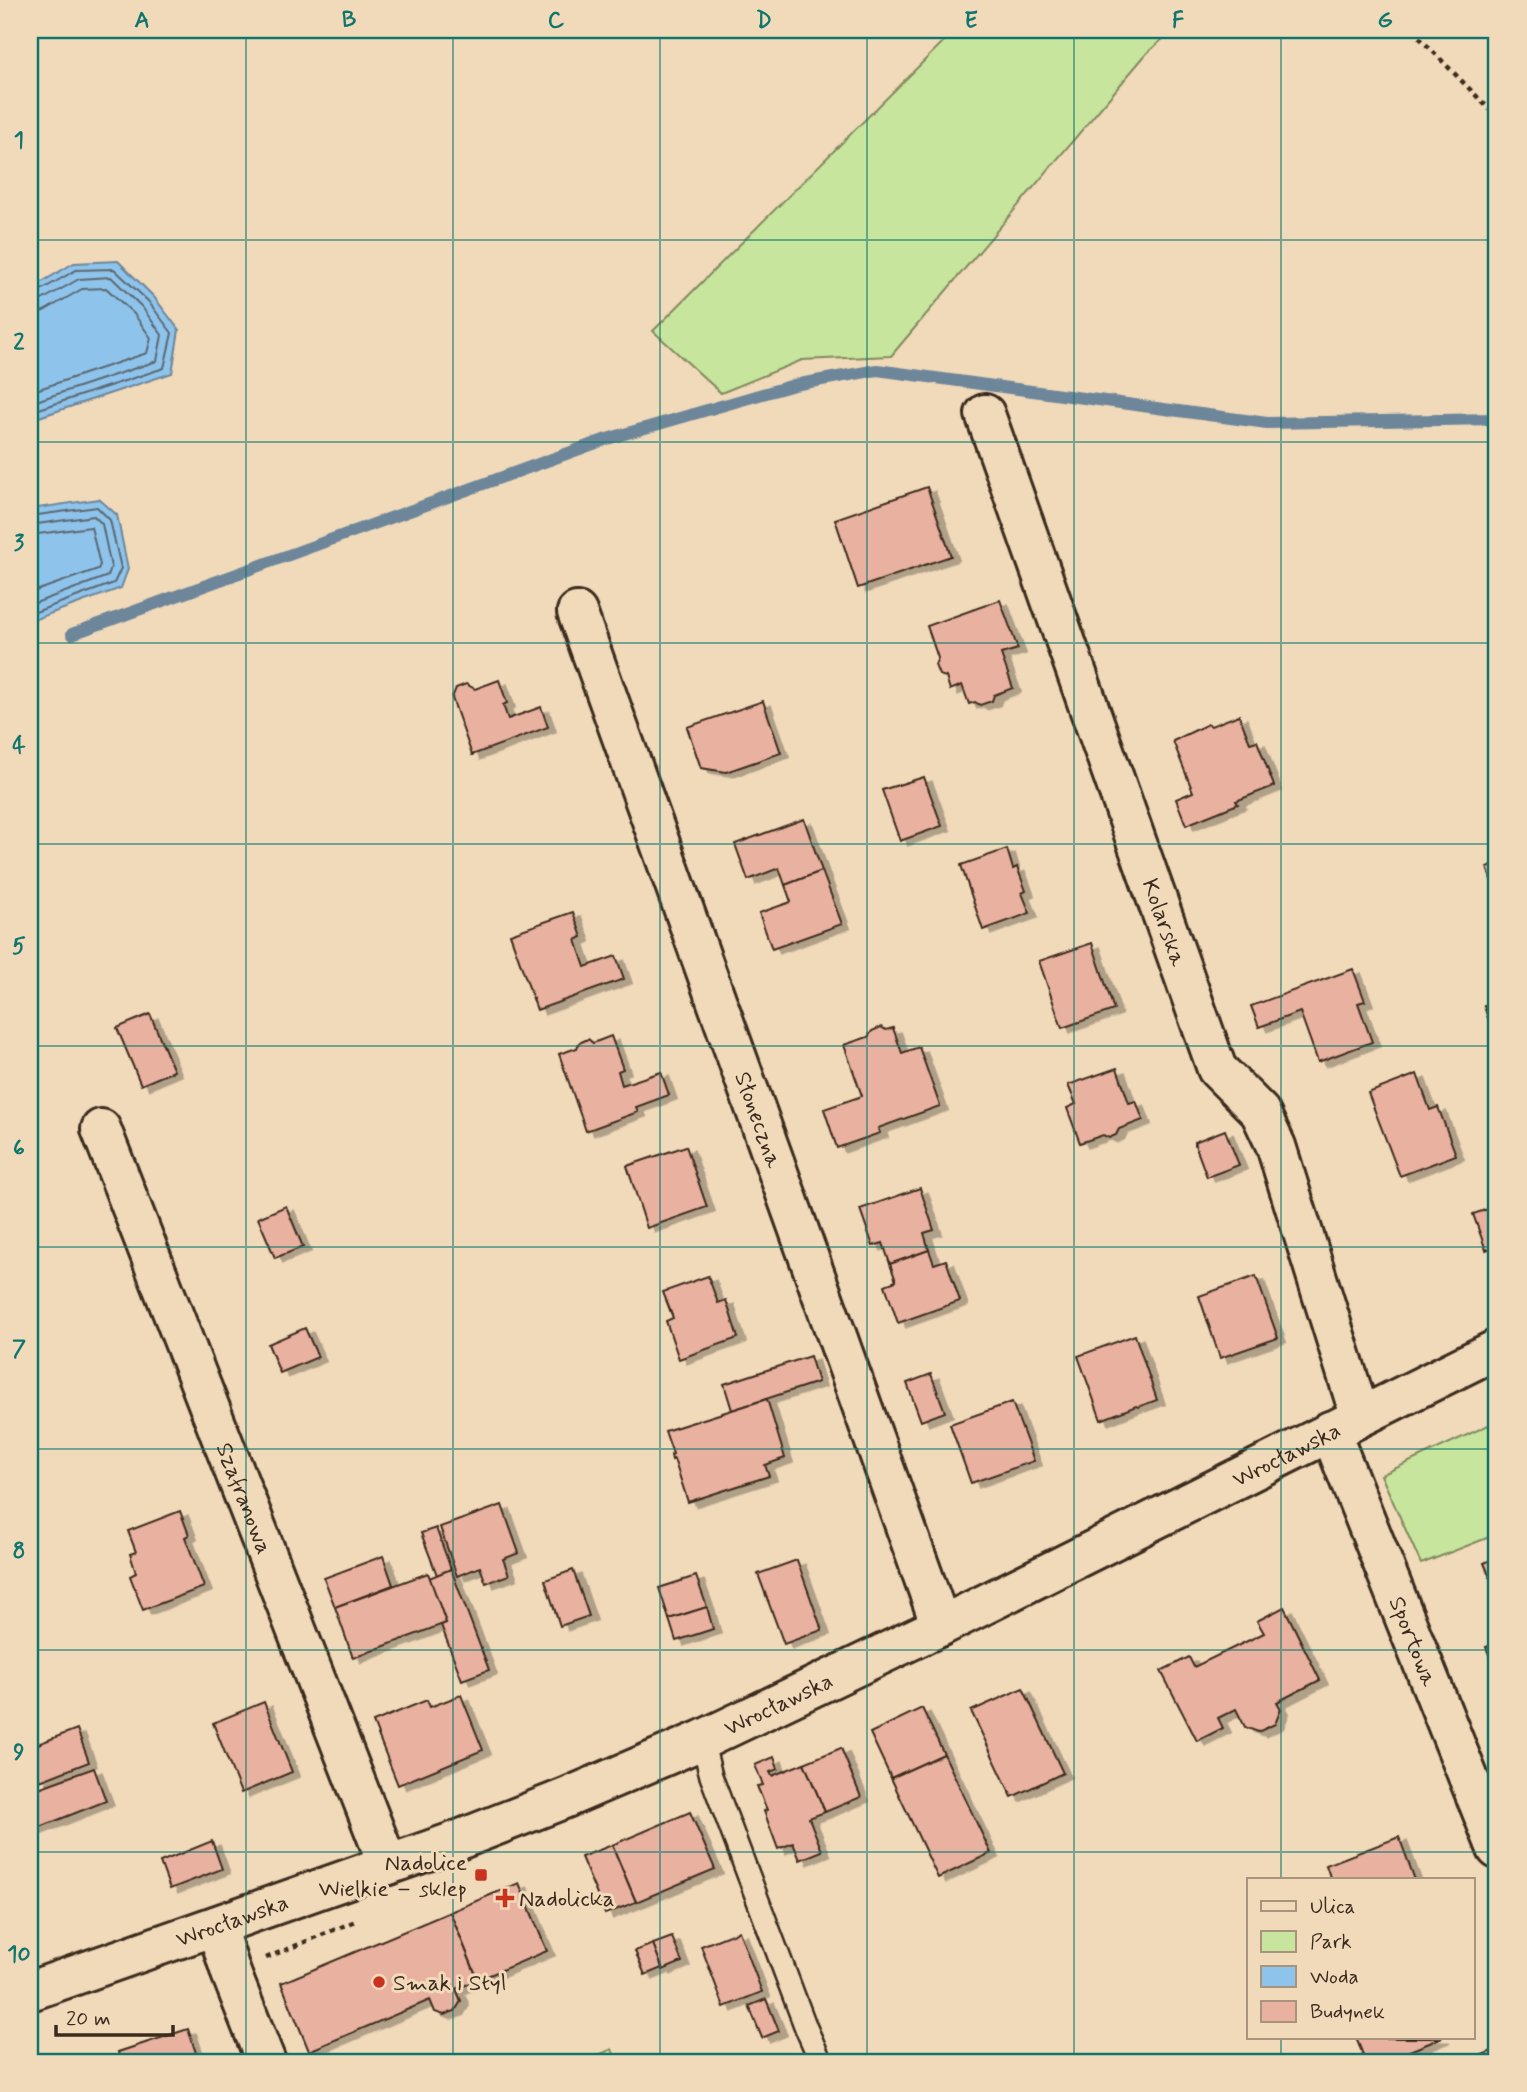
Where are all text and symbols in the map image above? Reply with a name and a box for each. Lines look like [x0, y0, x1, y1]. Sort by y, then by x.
text: A [134, 6, 150, 36]
text: B [342, 6, 357, 36]
text: C [548, 6, 565, 36]
text: D [756, 6, 772, 36]
text: E [964, 6, 978, 36]
text: F [1172, 6, 1184, 36]
text: G [1377, 6, 1393, 36]
text: 1 [14, 126, 24, 156]
text: 2 [13, 328, 25, 358]
text: 3 [14, 529, 25, 559]
text: 4 [12, 731, 26, 761]
street label: Kolarska [1134, 875, 1192, 971]
text: 5 [12, 932, 26, 962]
street label: Słoneczna [726, 1068, 788, 1172]
text: 6 [13, 1134, 25, 1164]
text: 7 [12, 1335, 26, 1365]
street label: Wrocławska [1228, 1416, 1346, 1495]
street label: Szafranowa [208, 1439, 278, 1559]
text: 8 [13, 1537, 25, 1567]
street label: Sportowa [1381, 1592, 1443, 1691]
street label: Wrocławska [720, 1667, 838, 1744]
text: 9 [13, 1738, 25, 1768]
place label: Nadolice Wielkie – sklep [319, 1849, 467, 1905]
marker: Nadolice Wielkie – sklep [473, 1867, 489, 1883]
legend [1247, 1878, 1474, 2039]
place label: Nadolicka [519, 1885, 615, 1915]
street label: Wrocławska [172, 1888, 293, 1955]
marker: Nadolicka [497, 1890, 513, 1906]
text: Ulica [1310, 1893, 1355, 1921]
text: Park [1310, 1928, 1352, 1956]
text: 10 [7, 1940, 31, 1970]
text: Woda [1310, 1963, 1359, 1991]
place label: Smak i Styl [393, 1969, 506, 1999]
marker: Smak i Styl [371, 1974, 387, 1990]
scale bar [56, 1994, 173, 2038]
text: Budynek [1310, 1998, 1385, 2026]
text: 20 m [66, 2005, 111, 2033]

